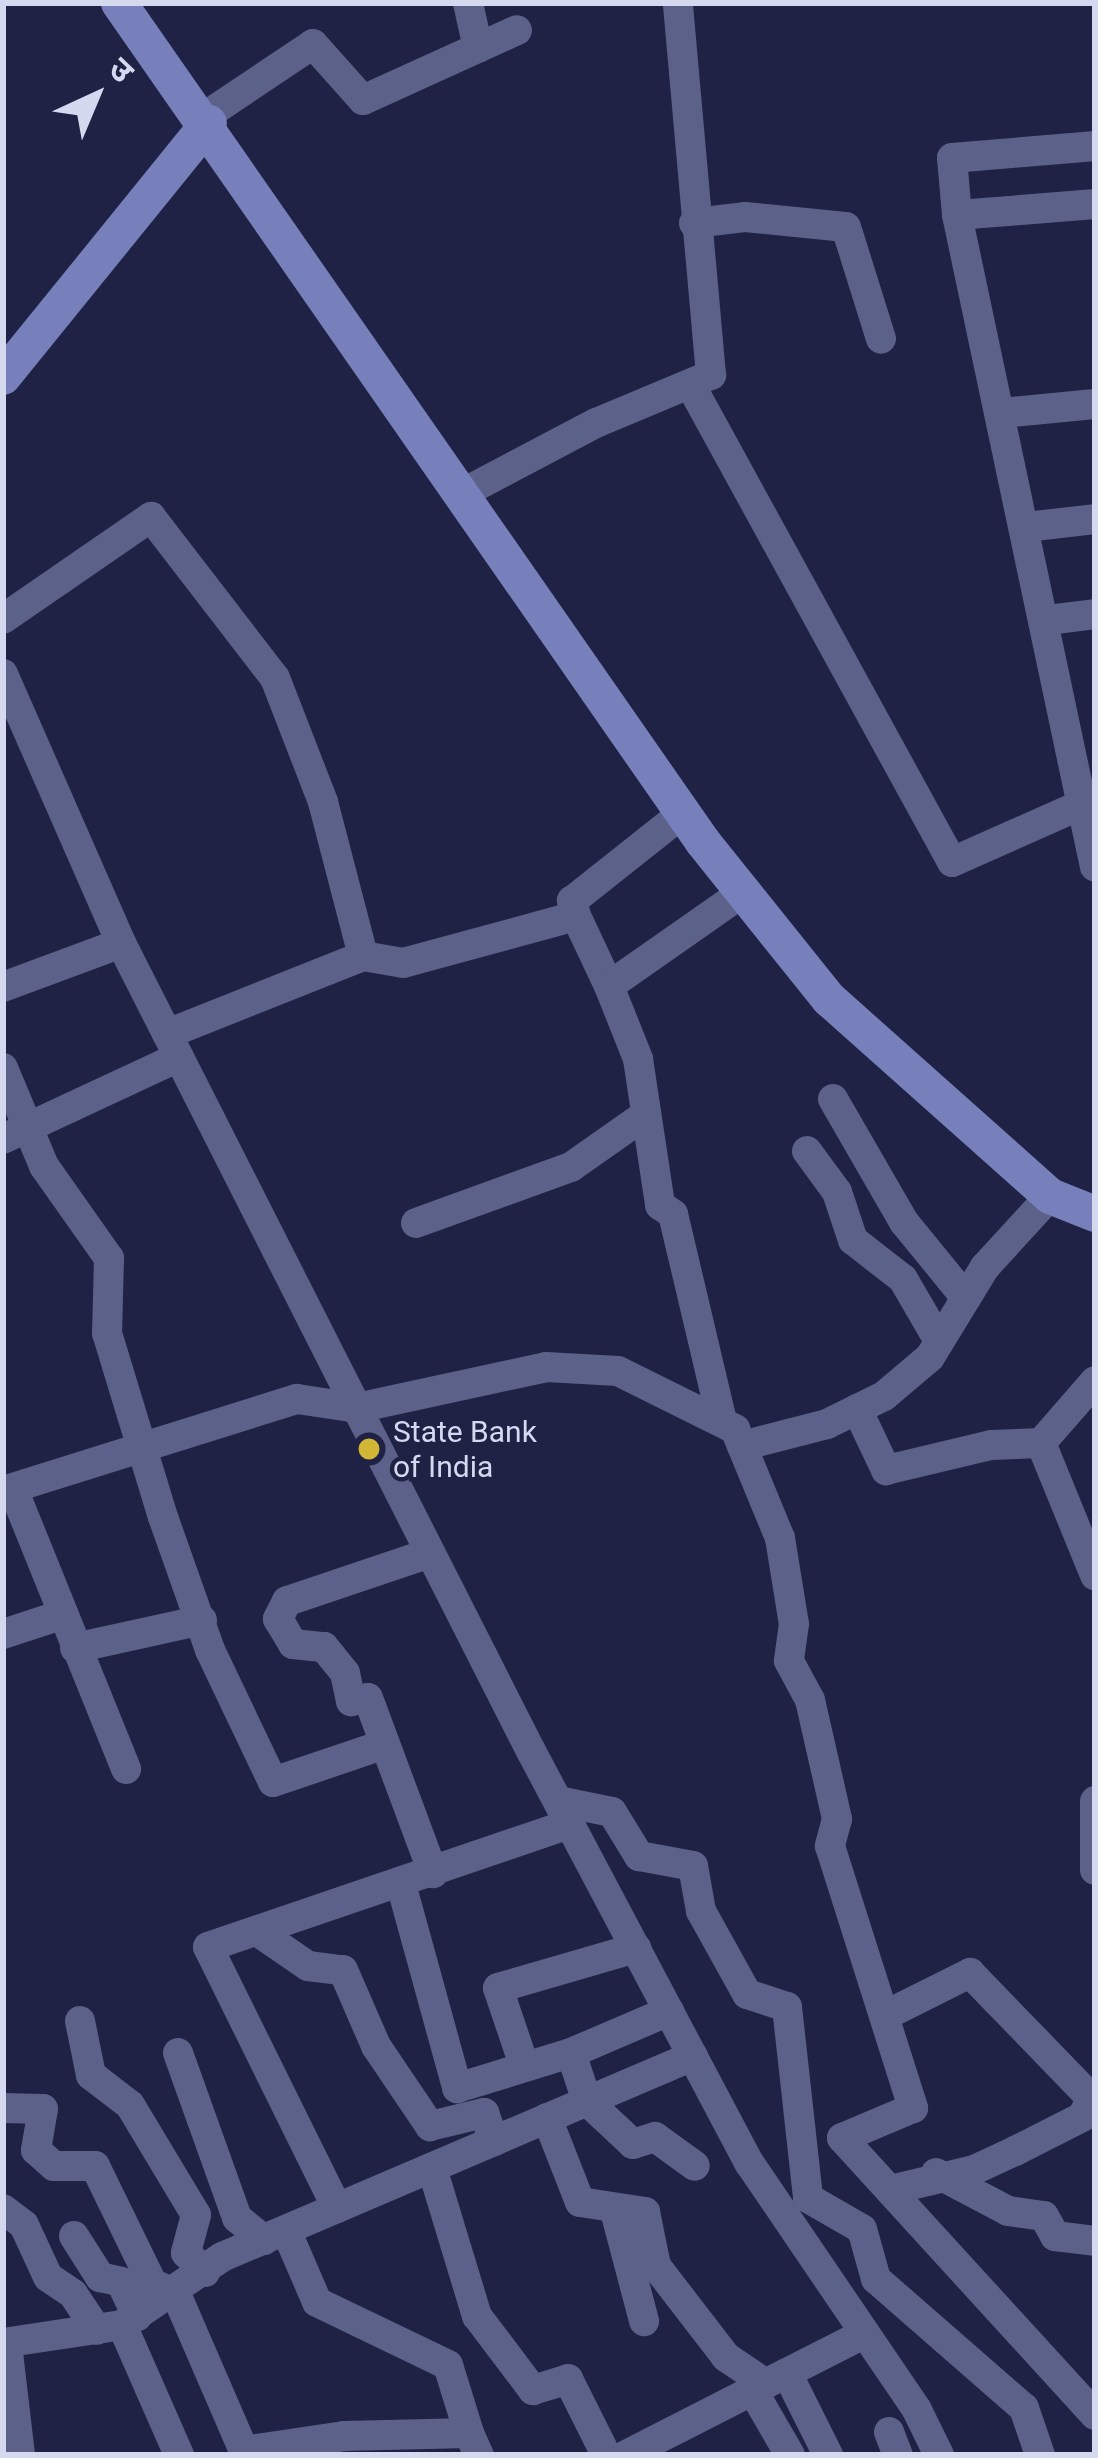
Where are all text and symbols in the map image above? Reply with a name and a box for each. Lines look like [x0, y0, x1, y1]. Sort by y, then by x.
north arrow [36, 36, 156, 156]
text: उ [101, 49, 142, 90]
place label: State Bank of India [393, 1414, 537, 1484]
marker: State Bank of India [356, 1436, 382, 1462]

